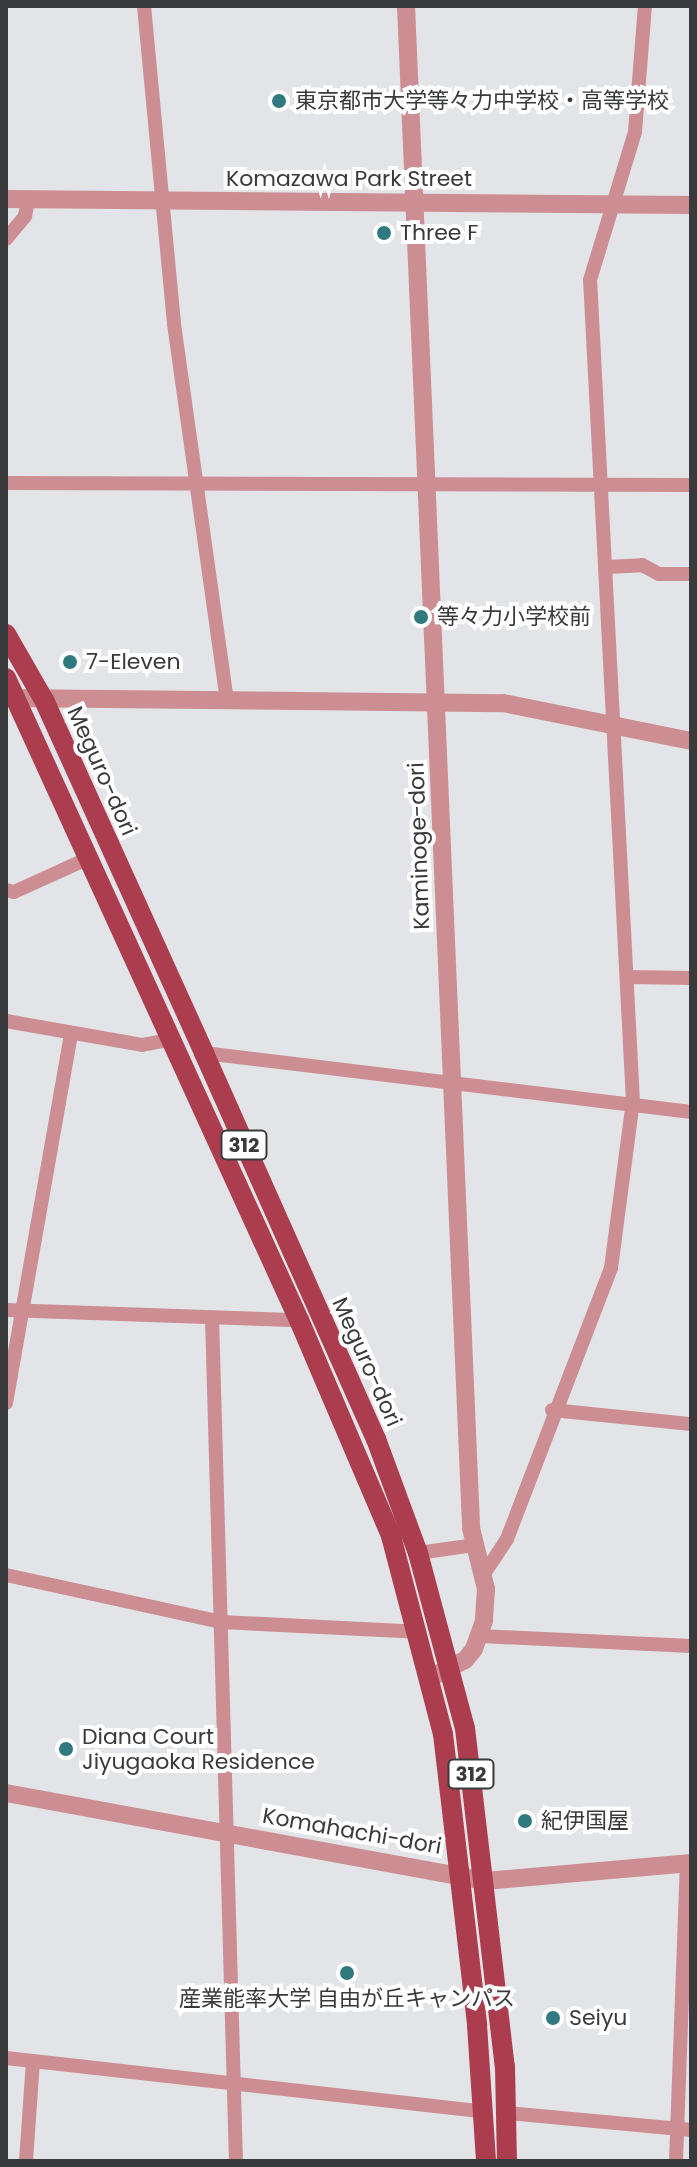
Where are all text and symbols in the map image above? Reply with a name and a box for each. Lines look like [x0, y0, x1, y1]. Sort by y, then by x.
place label: 東京都市大学等々力中学校・高等学校 [295, 88, 669, 114]
marker: 東京都市大学等々力中学校・高等学校 [270, 92, 288, 110]
street label: Komazawa Park Street [226, 166, 472, 192]
place label: Three F [400, 220, 478, 246]
marker: Three F [375, 224, 393, 242]
place label: 等々力小学校前 [437, 604, 591, 630]
marker: 等々力小学校前 [412, 608, 430, 626]
place label: 7-Eleven [86, 649, 181, 675]
marker: 7-Eleven [61, 653, 79, 671]
street label: Meguro-dori [62, 702, 142, 840]
street label: Kaminoge-dori [403, 762, 435, 930]
road number: 312 [220, 1129, 268, 1161]
street label: Meguro-dori [327, 1293, 407, 1431]
place label: Diana Court Jiyugaoka Residence [82, 1723, 315, 1774]
marker: Diana Court Jiyugaoka Residence [57, 1740, 75, 1758]
road number: 312 [447, 1758, 495, 1790]
street label: Komahachi-dori [260, 1802, 444, 1860]
place label: 紀伊国屋 [541, 1808, 629, 1834]
marker: 紀伊国屋 [516, 1812, 534, 1830]
marker: 産業能率大学 自由が丘キャンパス [338, 1964, 356, 1982]
place label: 産業能率大学 自由が丘キャンパス [179, 1986, 515, 2012]
place label: Seiyu [569, 2005, 627, 2031]
marker: Seiyu [544, 2009, 562, 2027]

